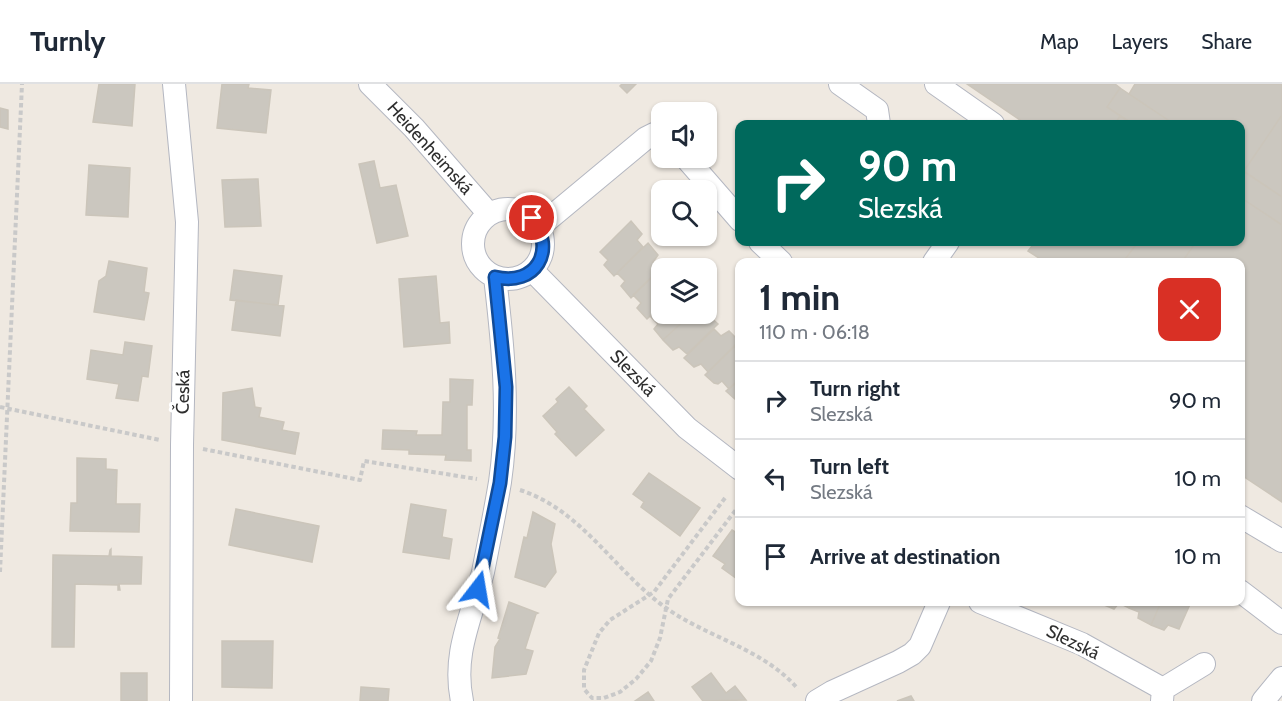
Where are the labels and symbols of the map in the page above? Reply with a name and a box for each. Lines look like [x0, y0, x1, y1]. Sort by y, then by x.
street label: Heidenheimská [383, 97, 478, 199]
pin [506, 192, 557, 243]
street label: Slezská [606, 345, 661, 401]
street label: Česká [172, 369, 194, 414]
position arrow [446, 557, 510, 621]
street label: Slezská [1043, 620, 1103, 664]

